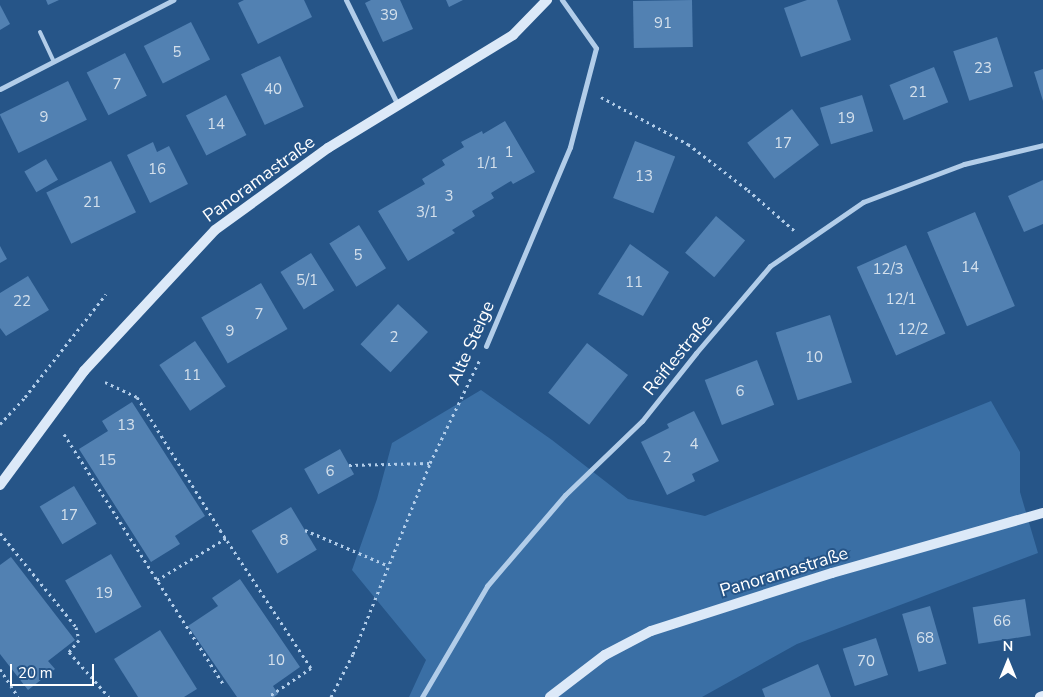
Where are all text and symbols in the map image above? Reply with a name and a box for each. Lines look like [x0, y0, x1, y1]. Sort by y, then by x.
house number: 39 [380, 7, 398, 25]
house number: 91 [654, 15, 672, 33]
house number: 5 [173, 44, 181, 62]
house number: 23 [974, 60, 992, 78]
house number: 7 [113, 76, 121, 94]
house number: 40 [264, 81, 282, 99]
house number: 21 [909, 84, 927, 102]
house number: 9 [40, 109, 48, 127]
house number: 19 [837, 110, 855, 128]
house number: 14 [207, 116, 225, 134]
street label: Panoramastraße [199, 131, 319, 227]
house number: 17 [774, 135, 792, 153]
house number: 1 [505, 144, 513, 162]
house number: 1/1 [476, 155, 498, 173]
house number: 16 [148, 161, 166, 179]
house number: 13 [635, 168, 653, 186]
house number: 3 [445, 188, 453, 206]
house number: 21 [83, 194, 101, 212]
house number: 3/1 [416, 204, 438, 222]
house number: 5 [354, 247, 362, 265]
house number: 14 [961, 259, 979, 277]
house number: 12/3 [872, 261, 904, 279]
house number: 5/1 [296, 272, 318, 290]
house number: 11 [625, 274, 643, 292]
house number: 12/1 [885, 291, 917, 309]
house number: 22 [13, 293, 31, 311]
street label: Alte Steige [443, 298, 499, 388]
house number: 7 [255, 306, 263, 324]
street label: Reiflestraße [639, 310, 717, 400]
house number: 12/2 [897, 321, 929, 339]
house number: 9 [226, 323, 234, 341]
house number: 2 [390, 329, 398, 347]
house number: 10 [805, 349, 823, 367]
house number: 11 [183, 367, 201, 385]
house number: 6 [736, 383, 744, 401]
house number: 13 [117, 417, 135, 435]
house number: 4 [690, 436, 698, 454]
house number: 2 [663, 449, 671, 467]
house number: 15 [98, 452, 116, 470]
house number: 6 [326, 463, 334, 481]
house number: 17 [60, 507, 78, 525]
house number: 8 [280, 532, 288, 550]
street label: Panoramastraße [717, 542, 851, 602]
house number: 19 [95, 585, 113, 603]
house number: 66 [993, 613, 1011, 631]
house number: 68 [916, 630, 934, 648]
north arrow [983, 637, 1033, 687]
text: N [1003, 637, 1013, 656]
house number: 10 [267, 652, 285, 670]
house number: 70 [857, 653, 875, 671]
scale bar [12, 654, 96, 686]
text: 20 m [18, 663, 53, 683]

